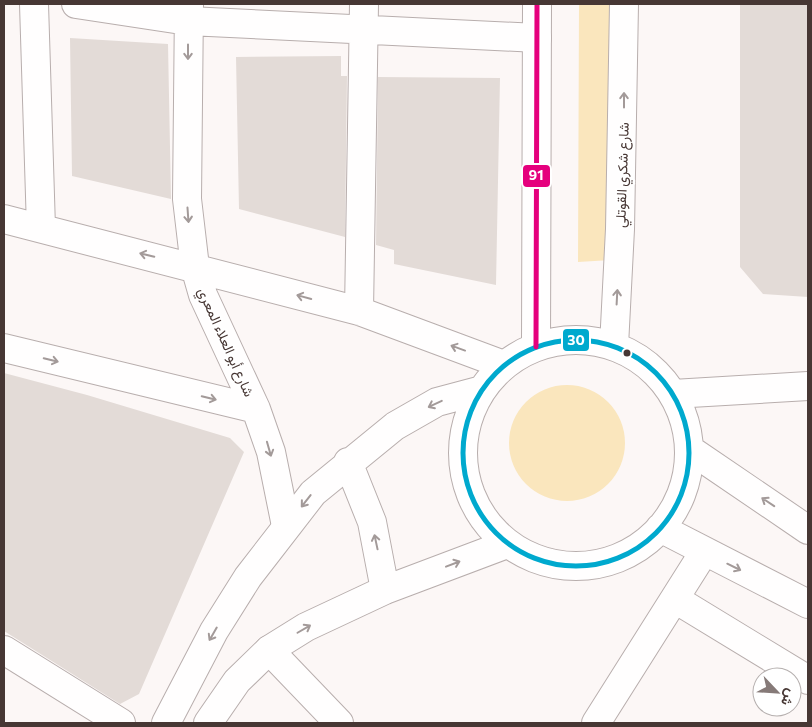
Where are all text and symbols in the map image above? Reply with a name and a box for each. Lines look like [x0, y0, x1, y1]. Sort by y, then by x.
one-way arrow [183, 44, 193, 60]
one-way arrow [619, 92, 629, 108]
street label: شارع شكري القوتلي [611, 122, 636, 228]
line badge: 91 [522, 164, 551, 188]
text: 91 [529, 166, 543, 183]
one-way arrow [184, 207, 193, 223]
one-way arrow [139, 250, 155, 259]
street label: شارع أبو العلاء المعري [191, 285, 258, 401]
one-way arrow [612, 290, 621, 306]
one-way arrow [296, 291, 312, 301]
line badge: 30 [562, 328, 590, 352]
text: 30 [567, 331, 585, 348]
one-way arrow [451, 343, 466, 352]
unlabelled marker [622, 348, 632, 358]
one-way arrow [43, 356, 59, 365]
one-way arrow [201, 394, 217, 403]
one-way arrow [428, 400, 443, 409]
one-way arrow [265, 441, 275, 457]
one-way arrow [301, 494, 311, 508]
one-way arrow [761, 497, 775, 507]
one-way arrow [371, 534, 380, 550]
one-way arrow [444, 559, 460, 568]
one-way arrow [726, 563, 741, 572]
one-way arrow [296, 623, 310, 633]
one-way arrow [207, 626, 217, 640]
north arrow [752, 667, 802, 717]
text: ش [777, 686, 800, 709]

